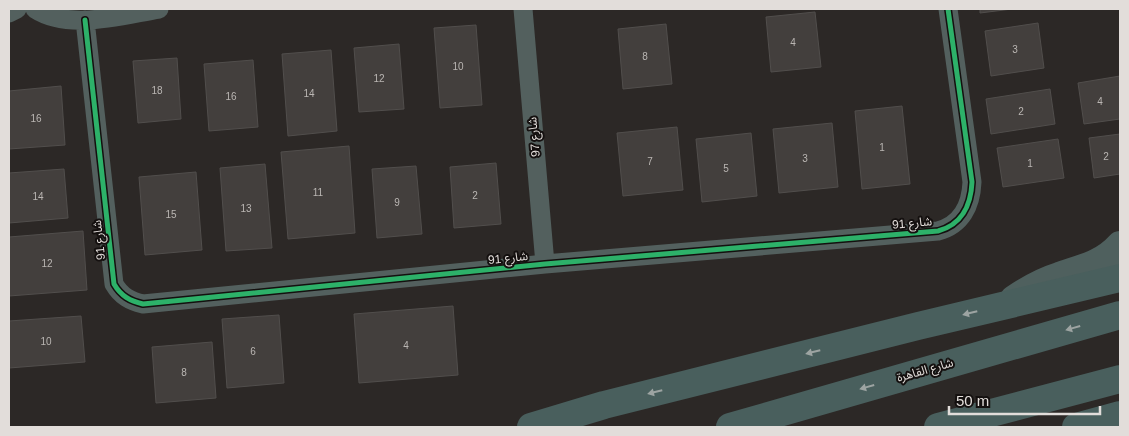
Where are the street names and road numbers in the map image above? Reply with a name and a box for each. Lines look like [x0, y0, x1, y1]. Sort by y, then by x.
street label: شارع 97 [525, 116, 545, 158]
street label: شارع 91 [891, 214, 933, 234]
street label: شارع 91 [90, 219, 110, 261]
street label: شارع 91 [487, 249, 529, 269]
street label: شارع القاهرة [895, 355, 955, 387]

